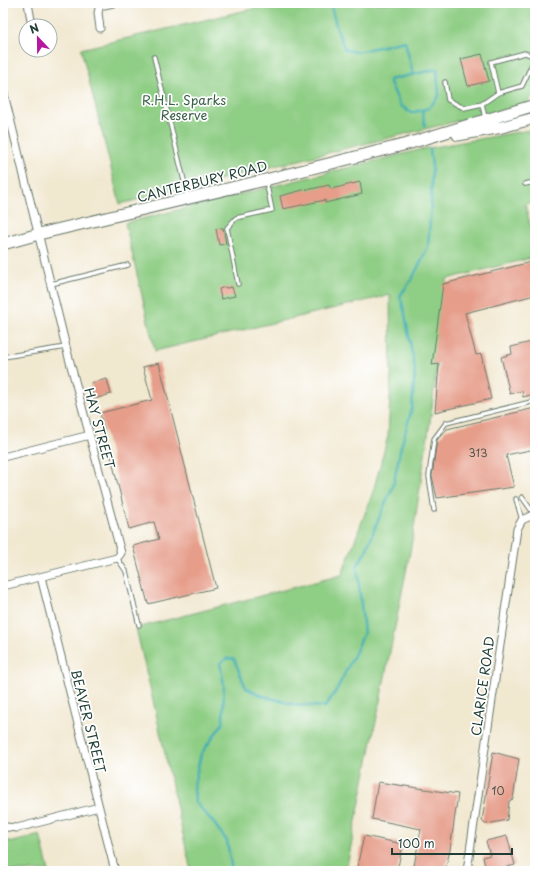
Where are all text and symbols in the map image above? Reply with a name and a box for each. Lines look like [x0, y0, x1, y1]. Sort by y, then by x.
north arrow [18, 18, 58, 58]
text: N [27, 19, 42, 38]
park label: R.H.L. Sparks Reserve [142, 90, 226, 124]
street label: CANTERBURY ROAD [135, 156, 269, 206]
street label: HAY STREET [80, 385, 120, 471]
house number: 313 [468, 444, 488, 461]
street label: CLARICE ROAD [466, 635, 498, 737]
street label: BEAVER STREET [67, 667, 111, 775]
house number: 10 [492, 782, 504, 799]
scale bar [392, 830, 512, 856]
text: 100 m [398, 834, 435, 852]

